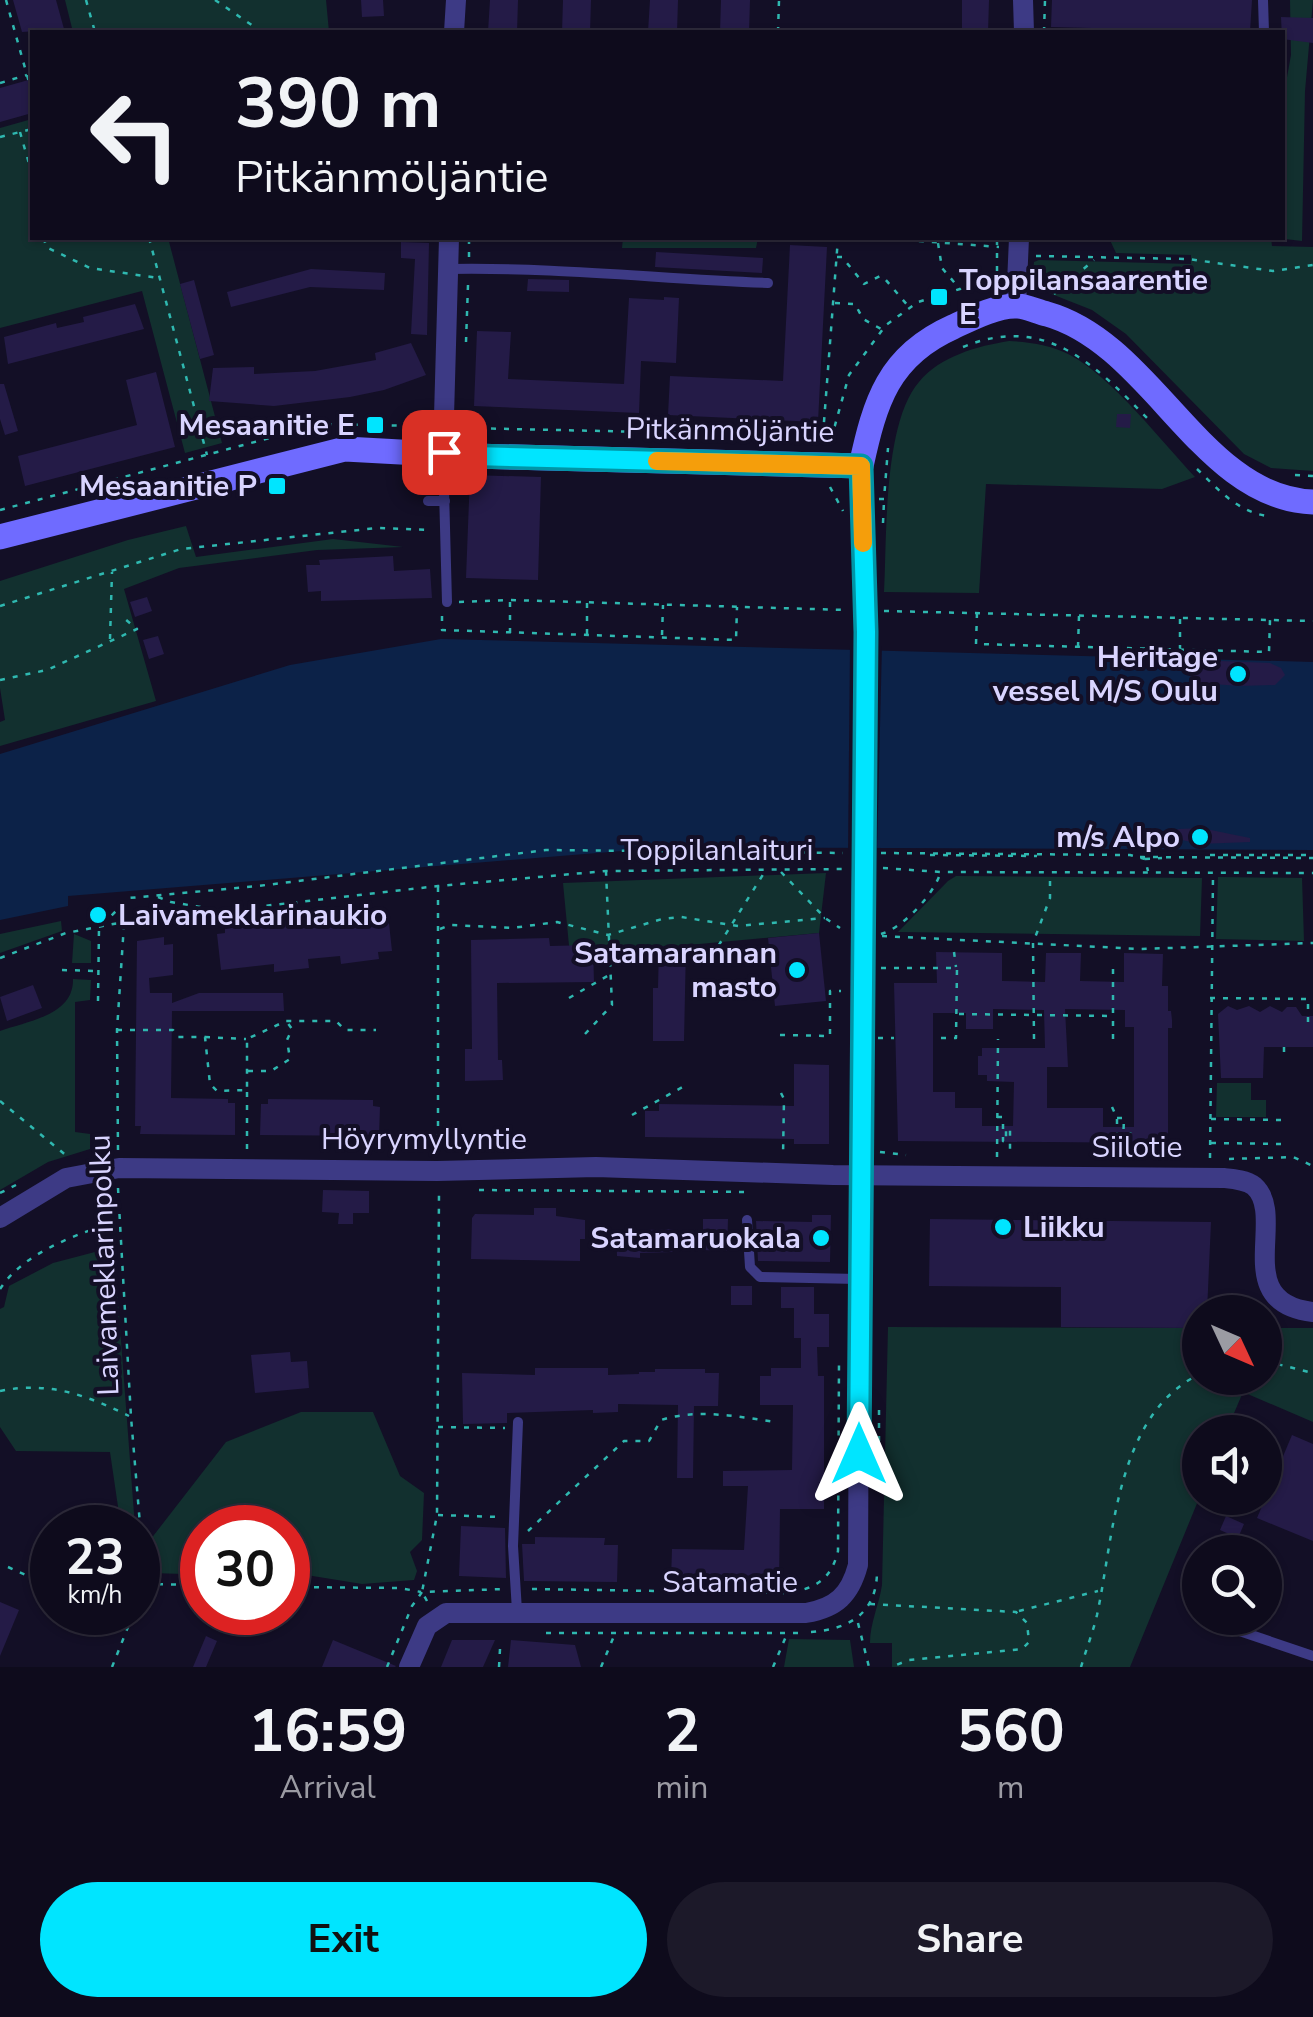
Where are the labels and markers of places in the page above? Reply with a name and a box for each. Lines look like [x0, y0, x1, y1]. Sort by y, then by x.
place label: Toppilansaarentie E [959, 260, 1208, 335]
marker: Toppilansaarentie E [928, 286, 950, 308]
place label: Mesaanitie E [179, 405, 355, 446]
pin [402, 410, 487, 495]
marker: Mesaanitie E [364, 414, 386, 436]
place label: Mesaanitie P [79, 466, 257, 507]
marker: Mesaanitie P [266, 475, 288, 497]
place label: Heritage vessel M/S Oulu [992, 637, 1218, 712]
marker: Heritage vessel M/S Oulu [1227, 663, 1249, 685]
place label: m/s Alpo [1056, 817, 1180, 858]
marker: m/s Alpo [1189, 826, 1211, 848]
place label: Laivameklarinaukio [118, 895, 387, 936]
marker: Laivameklarinaukio [87, 904, 109, 926]
place label: Satamarannan masto [574, 933, 777, 1008]
marker: Satamarannan masto [786, 959, 808, 981]
place label: Liikku [1023, 1207, 1105, 1248]
marker: Liikku [992, 1216, 1014, 1238]
place label: Satamaruokala [590, 1218, 801, 1259]
marker: Satamaruokala [810, 1227, 832, 1249]

